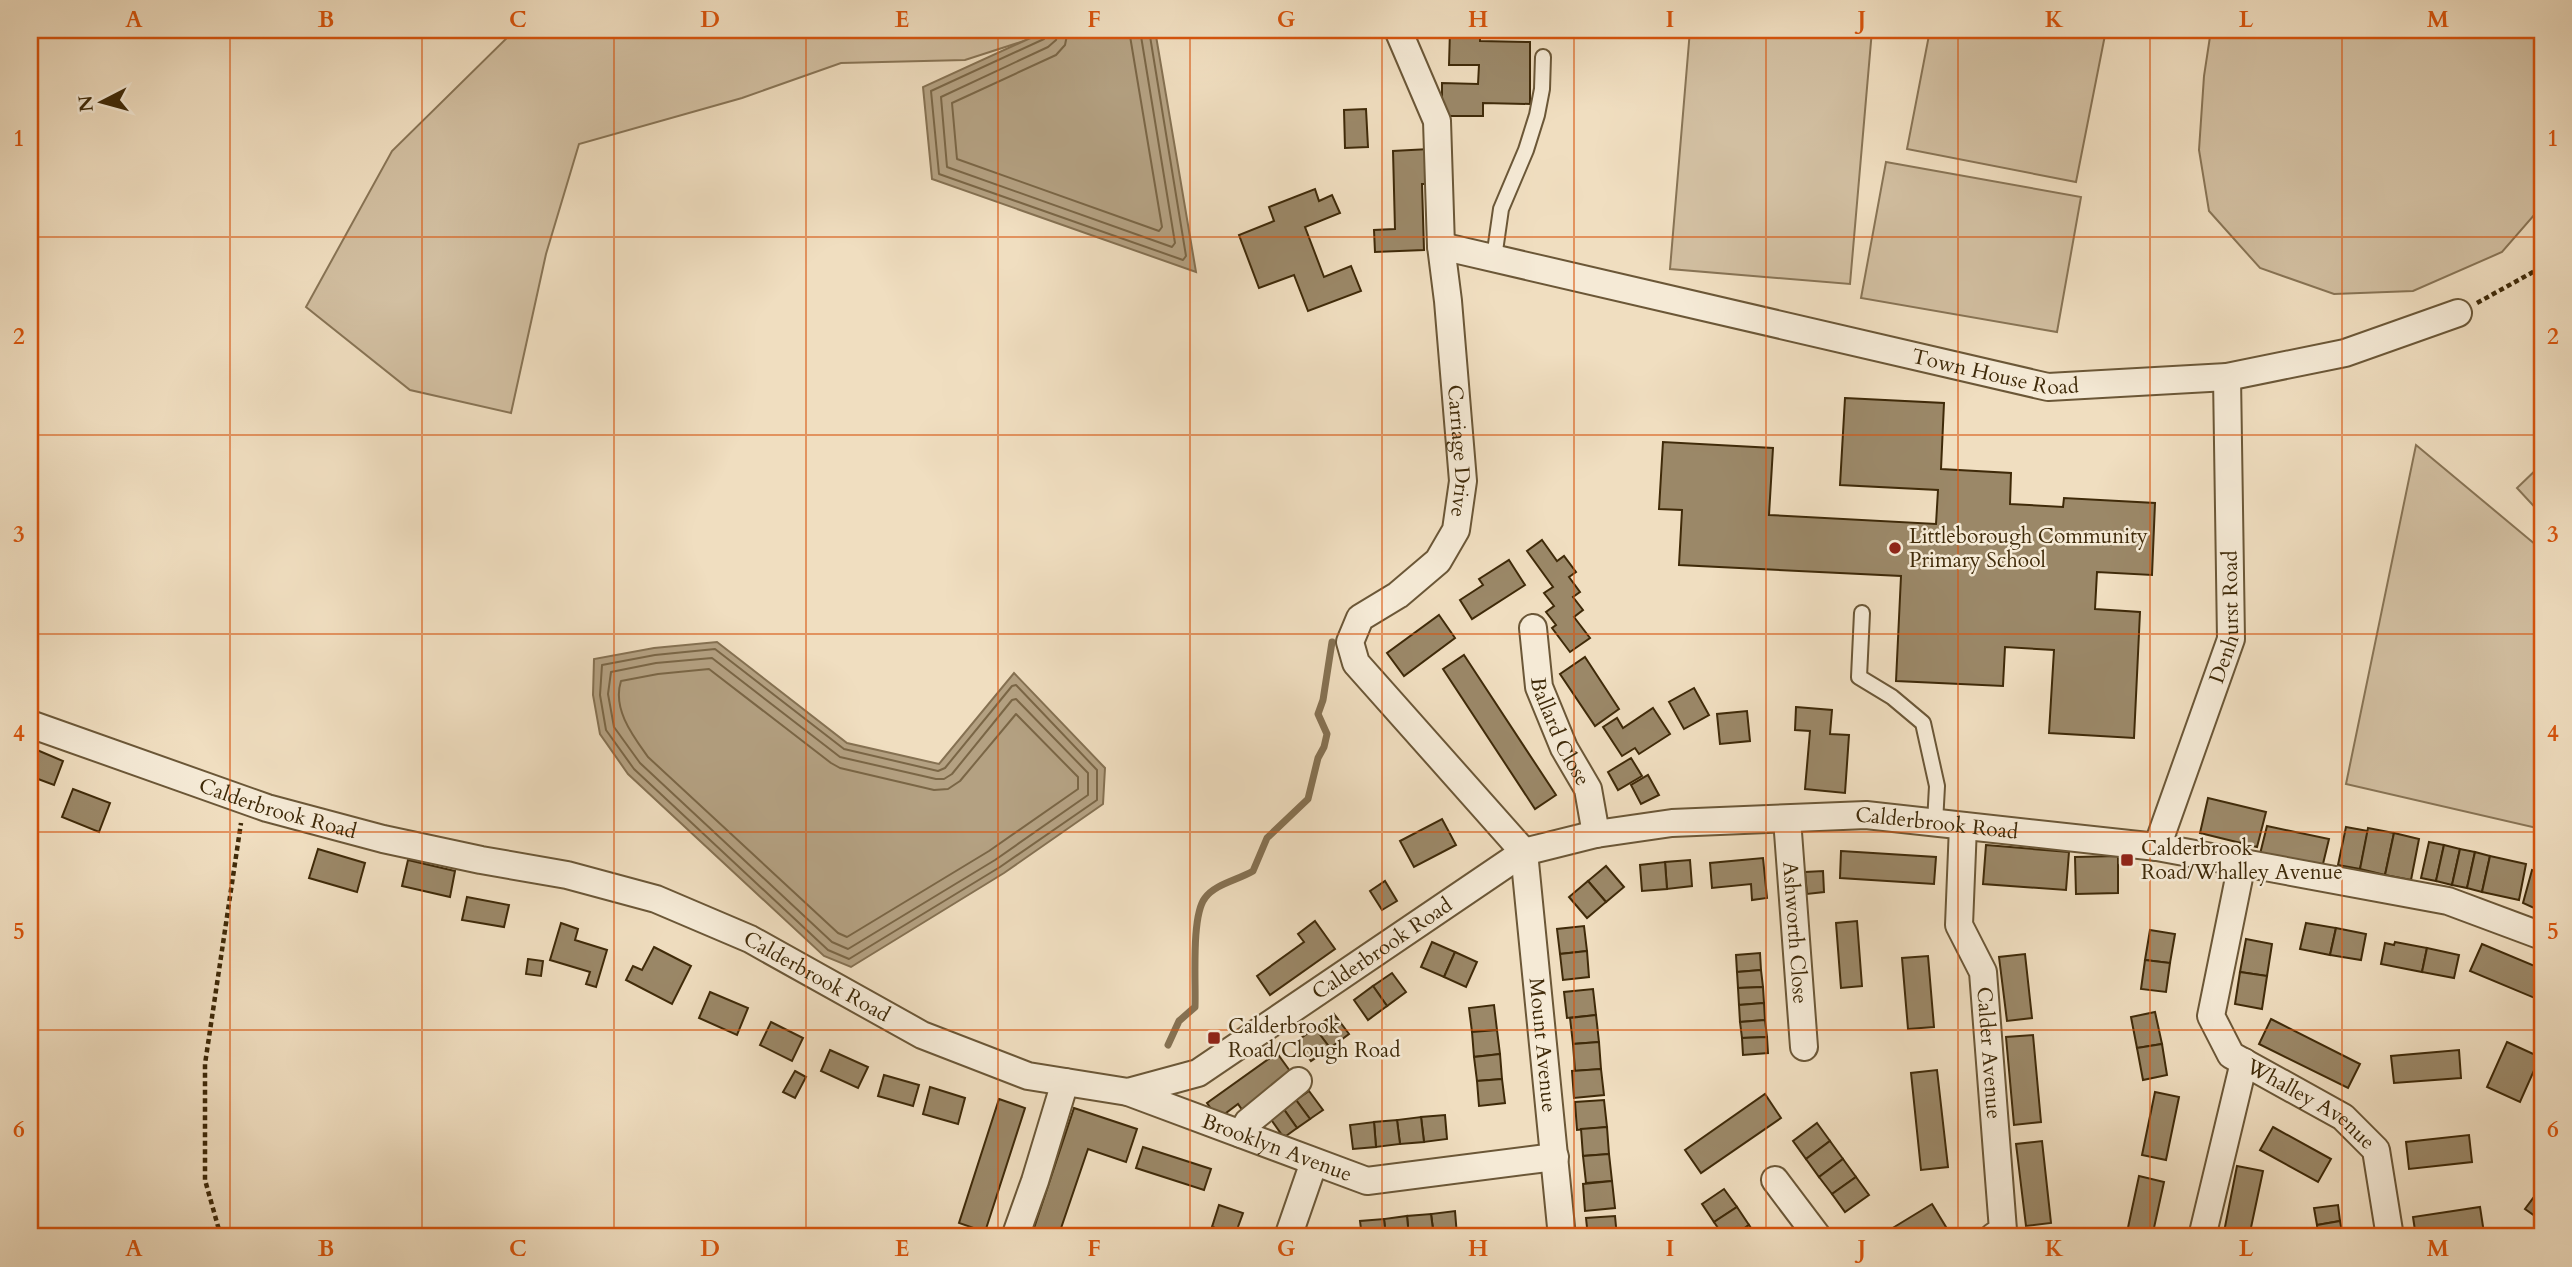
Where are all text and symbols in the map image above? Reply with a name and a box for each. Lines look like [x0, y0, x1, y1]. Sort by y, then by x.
text: A [125, 4, 143, 35]
text: B [318, 4, 334, 35]
text: C [509, 4, 527, 35]
text: D [700, 4, 720, 35]
text: E [895, 4, 909, 35]
text: F [1087, 4, 1101, 35]
text: G [1277, 4, 1296, 35]
text: H [1468, 4, 1488, 35]
text: I [1666, 4, 1674, 35]
text: J [1855, 4, 1866, 35]
text: K [2045, 4, 2064, 35]
text: L [2239, 4, 2254, 35]
text: M [2427, 4, 2449, 35]
north arrow [66, 66, 136, 136]
text: N [72, 94, 100, 113]
text: 1 [13, 123, 25, 154]
text: 1 [2547, 123, 2559, 154]
text: 2 [13, 321, 25, 352]
text: 2 [2547, 321, 2559, 352]
street label: Town House Road [1909, 341, 2080, 402]
street label: Carriage Drive [1441, 383, 1478, 519]
text: 3 [13, 519, 25, 550]
text: 3 [2547, 519, 2559, 550]
place label: Littleborough Community Primary School [1909, 522, 2148, 575]
marker: Littleborough Community Primary School [1887, 540, 1903, 556]
street label: Denhurst Road [2202, 550, 2246, 687]
street label: Ballard Close [1524, 676, 1597, 791]
text: 4 [13, 718, 25, 749]
text: 4 [2547, 718, 2559, 749]
street label: Calderbrook Road [195, 771, 360, 846]
street label: Calderbrook Road [1855, 800, 2020, 846]
place label: Calderbrook Road/Whalley Avenue [2141, 834, 2343, 887]
marker: Calderbrook Road/Whalley Avenue [2119, 852, 2135, 868]
street label: Ashworth Close [1776, 861, 1815, 1005]
street label: Calderbrook Road [1306, 890, 1458, 1006]
text: 5 [13, 916, 25, 947]
text: 5 [2547, 916, 2559, 947]
street label: Calderbrook Road [738, 924, 895, 1029]
street label: Mount Avenue [1522, 976, 1564, 1114]
street label: Calder Avenue [1970, 986, 2009, 1120]
place label: Calderbrook Road/Clough Road [1228, 1012, 1400, 1065]
marker: Calderbrook Road/Clough Road [1206, 1030, 1222, 1046]
street label: Whalley Avenue [2240, 1051, 2382, 1156]
street label: Brooklyn Avenue [1198, 1106, 1356, 1189]
text: 6 [13, 1114, 25, 1145]
text: 6 [2547, 1114, 2559, 1145]
text: A [125, 1233, 143, 1264]
text: B [318, 1233, 334, 1264]
text: C [509, 1233, 527, 1264]
text: D [700, 1233, 720, 1264]
text: E [895, 1233, 909, 1264]
text: F [1087, 1233, 1101, 1264]
text: G [1277, 1233, 1296, 1264]
text: H [1468, 1233, 1488, 1264]
text: I [1666, 1233, 1674, 1264]
text: J [1855, 1233, 1866, 1264]
text: K [2045, 1233, 2064, 1264]
text: L [2239, 1233, 2254, 1264]
text: M [2427, 1233, 2449, 1264]

